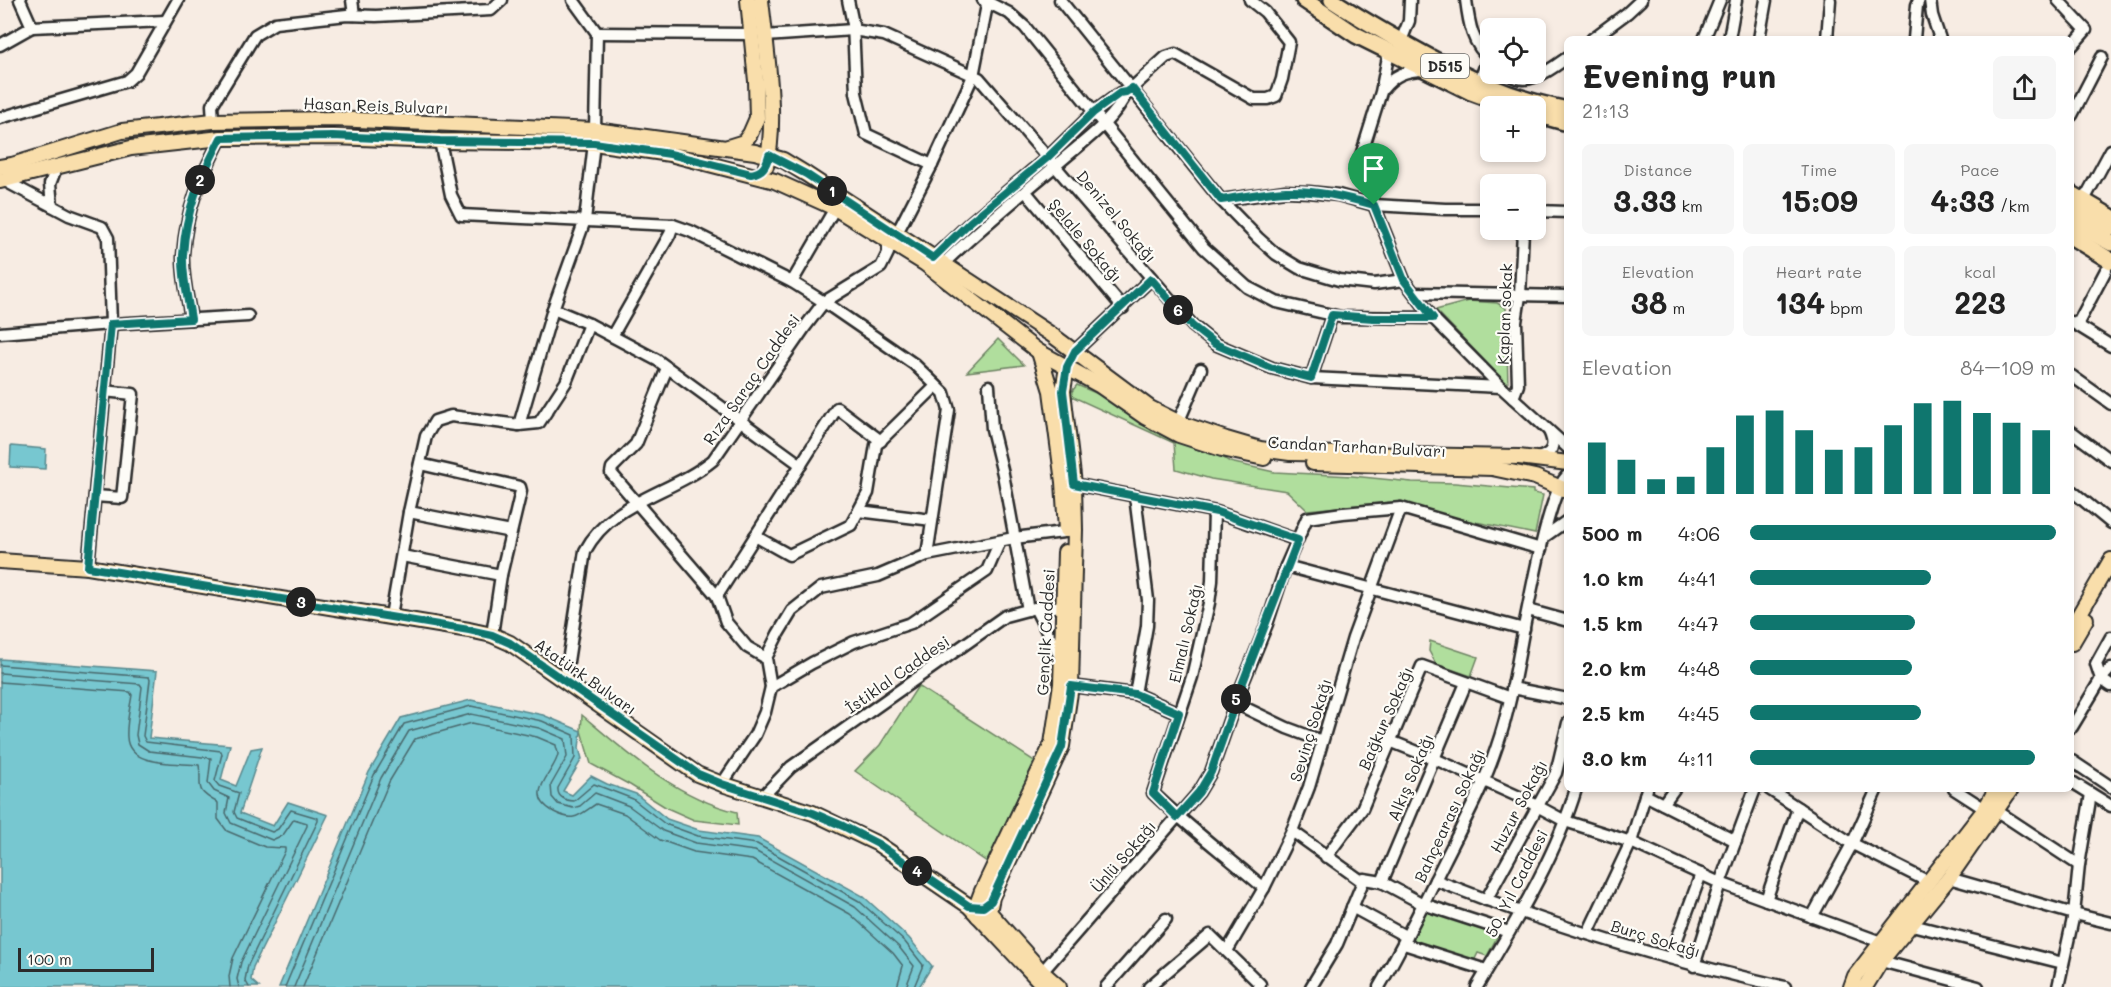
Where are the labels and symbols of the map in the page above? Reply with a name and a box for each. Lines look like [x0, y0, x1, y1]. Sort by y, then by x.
road number: D515 [1421, 54, 1469, 78]
street label: Hasan Reis Bulvarı [303, 92, 449, 118]
pin [1348, 143, 1399, 205]
pin: 2 [185, 165, 215, 195]
street label: Denizel Sokağı [1072, 166, 1162, 266]
pin: 1 [817, 176, 847, 206]
street label: Şelale Sokağı [1045, 194, 1127, 286]
street label: Kaplan sokak [1492, 263, 1516, 365]
pin: 6 [1163, 295, 1193, 325]
street label: Rıza Saraç Caddesi [698, 309, 804, 449]
street label: Candan Tarhan Bulvarı [1267, 431, 1447, 461]
street label: Gençlik Caddesi [1031, 568, 1059, 696]
street label: Elmalı Sokağı [1163, 581, 1207, 685]
pin: 3 [286, 587, 316, 617]
street label: İstiklal Caddesi [841, 630, 953, 718]
street label: Atatürk Bulvarı [531, 633, 641, 719]
street label: Bağkur Sokağı [1353, 663, 1417, 773]
street label: Sevinç Sokağı [1284, 676, 1336, 784]
pin: 5 [1221, 684, 1251, 714]
street label: Alkış Sokağı [1382, 730, 1438, 824]
street label: Bahçearası Sokağı [1409, 745, 1489, 885]
street label: Huzur Sokağı [1485, 756, 1551, 856]
street label: Ünlü Sokağı [1086, 816, 1160, 896]
street label: 50. Yıl Caddesi [1480, 826, 1552, 940]
pin: 4 [902, 856, 932, 886]
street label: Burç Sokağı [1609, 914, 1703, 962]
scale bar [18, 945, 154, 972]

